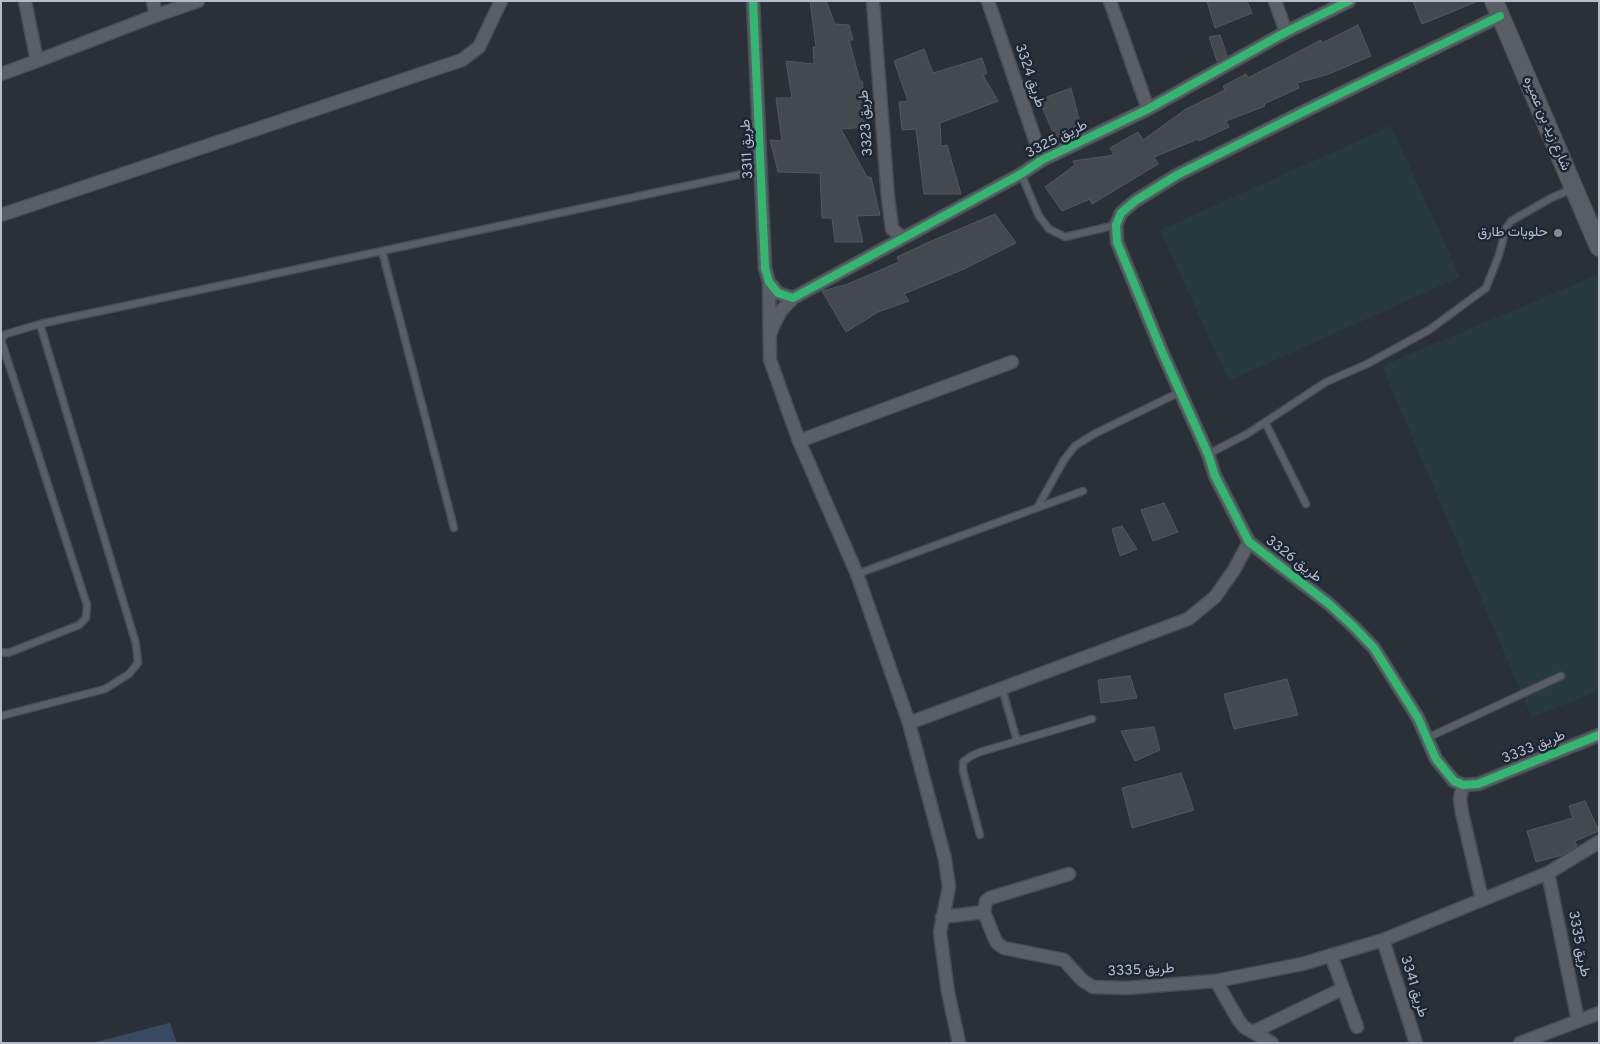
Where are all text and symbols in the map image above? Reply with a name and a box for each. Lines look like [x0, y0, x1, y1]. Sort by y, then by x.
street label: طريق 3324 [1010, 42, 1048, 110]
street label: شارع زيد بن عميره [1519, 74, 1573, 174]
street label: طريق 3323 [856, 89, 878, 157]
street label: طريق 3325 [1023, 117, 1091, 163]
street label: طريق 3311 [738, 118, 758, 180]
place label: حلويات طارق [1478, 225, 1548, 241]
marker: حلويات طارق [1552, 227, 1564, 239]
street label: طريق 3326 [1262, 533, 1324, 587]
street label: طريق 3333 [1500, 728, 1568, 768]
street label: طريق 3335 [1563, 910, 1593, 978]
street label: طريق 3341 [1396, 954, 1430, 1020]
street label: طريق 3335 [1107, 961, 1175, 981]

